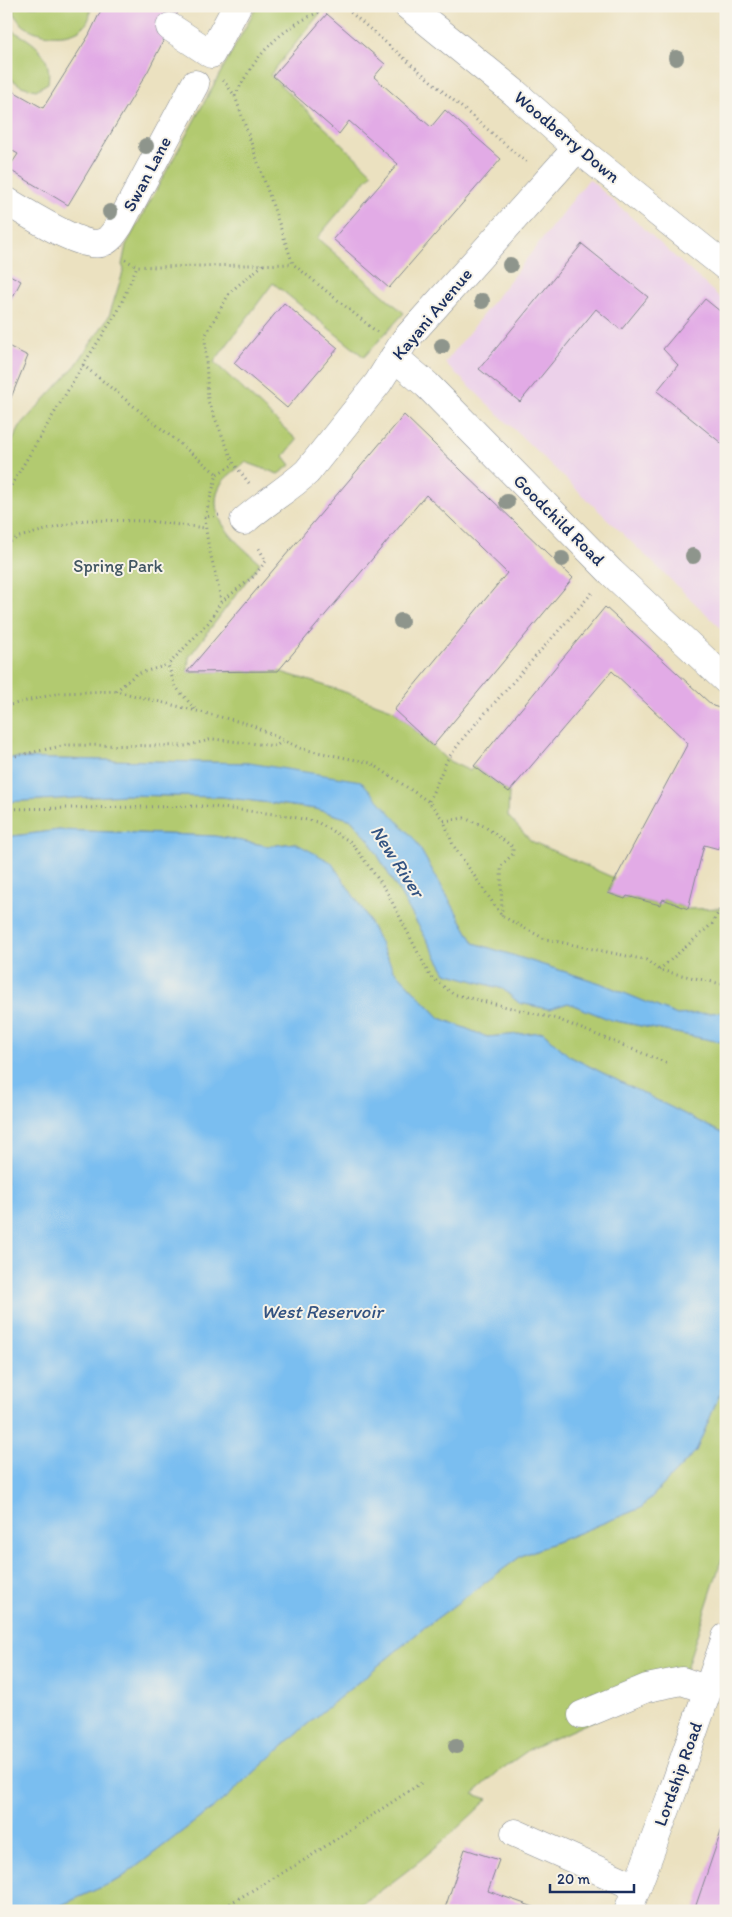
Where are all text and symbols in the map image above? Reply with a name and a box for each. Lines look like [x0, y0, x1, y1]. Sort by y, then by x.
street label: Woodberry Down [510, 86, 624, 188]
street label: Swan Lane [118, 133, 176, 215]
street label: Kayani Avenue [387, 264, 477, 364]
street label: Goodchild Road [509, 470, 610, 571]
park label: Spring Park [73, 555, 164, 577]
water label: New River [366, 821, 431, 904]
water label: West Reservoir [261, 1300, 385, 1323]
street label: Lordship Road [649, 1719, 707, 1829]
scale bar [550, 1862, 633, 1894]
text: 20 m [557, 1870, 591, 1888]

